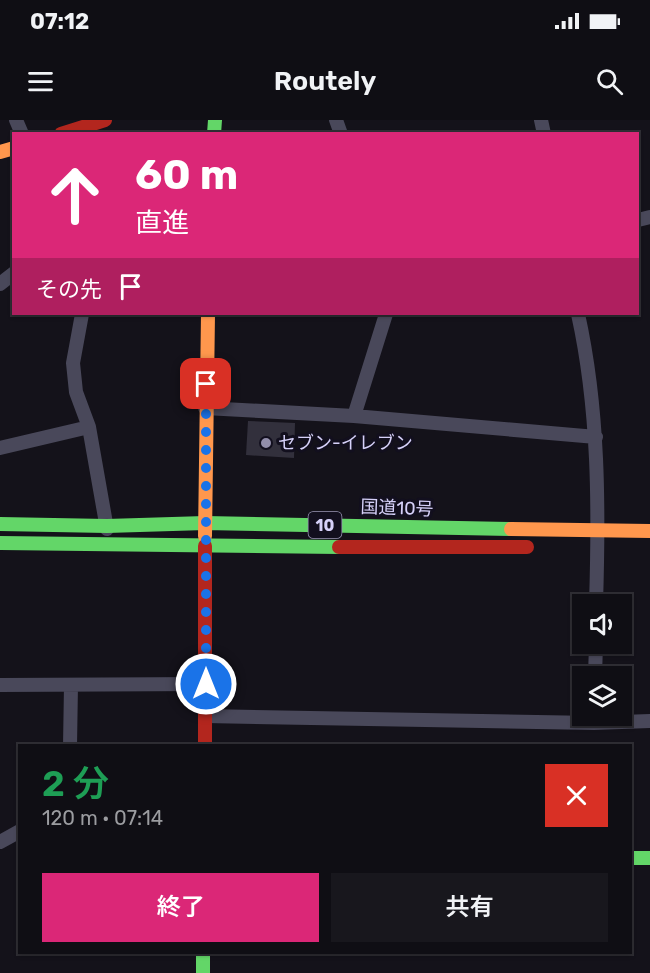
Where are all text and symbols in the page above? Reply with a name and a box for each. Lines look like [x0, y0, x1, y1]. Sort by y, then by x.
text: 07:12 [30, 8, 89, 35]
icon: menu [24, 65, 57, 98]
text: Routely [274, 65, 376, 97]
icon: search [593, 65, 626, 98]
text: 60 m [135, 150, 238, 200]
icon: ahead [36, 156, 114, 234]
text: 直進 [135, 207, 189, 239]
icon: arrive [114, 270, 147, 303]
text: その先 [36, 276, 102, 303]
pin [180, 358, 231, 409]
icon: arrive [189, 367, 222, 400]
place label: セブン-イレブン [278, 432, 413, 454]
marker: セブン-イレブン [259, 436, 273, 450]
street label: 国道10号 [360, 496, 434, 520]
road number: 10 [308, 512, 342, 538]
map controls [572, 594, 632, 726]
button: sound [572, 594, 632, 654]
position arrow [174, 652, 238, 716]
button: layers [572, 666, 632, 726]
text: 2 分 [42, 762, 109, 805]
button: close [545, 764, 608, 827]
text: 120 m · 07:14 [42, 806, 163, 830]
button: 終了 [42, 873, 319, 942]
button: 共有 [331, 873, 608, 942]

